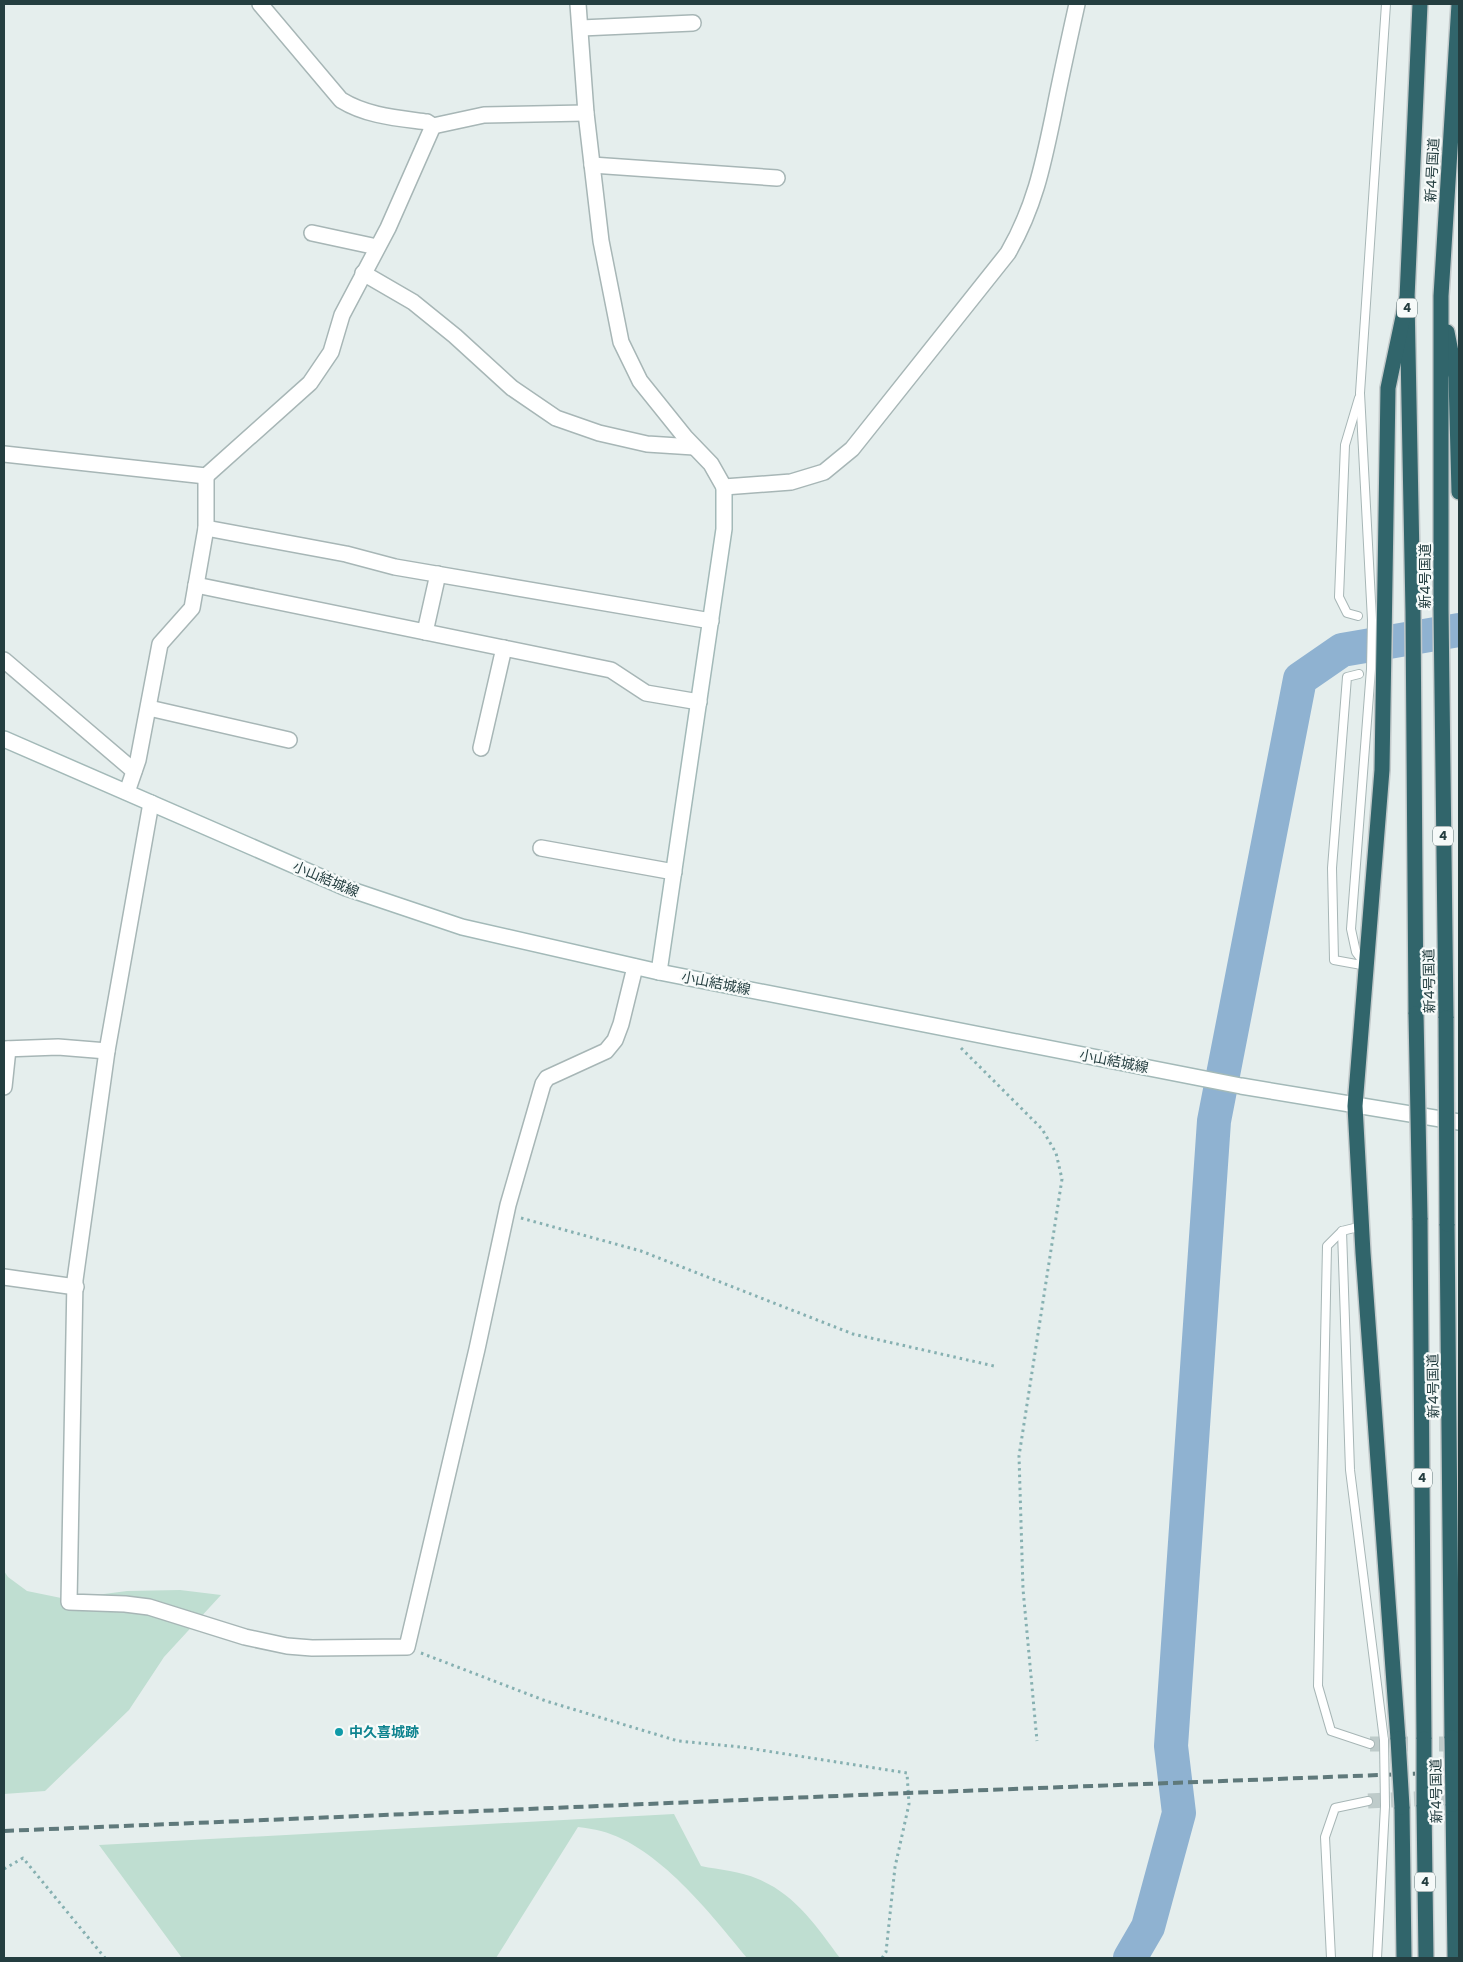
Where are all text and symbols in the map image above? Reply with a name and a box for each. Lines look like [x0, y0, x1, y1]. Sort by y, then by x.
street label: 新4号国道 [1420, 137, 1444, 203]
road number: 4 [1397, 298, 1417, 318]
street label: 新4号国道 [1415, 544, 1435, 608]
road number: 4 [1433, 826, 1453, 846]
street label: 小山結城線 [290, 856, 362, 902]
street label: 新4号国道 [1418, 948, 1440, 1014]
street label: 小山結城線 [680, 967, 752, 999]
street label: 小山結城線 [1078, 1045, 1150, 1077]
street label: 新4号国道 [1422, 1353, 1444, 1419]
road number: 4 [1412, 1469, 1432, 1488]
place label: 中久喜城跡 [349, 1722, 419, 1742]
marker: 中久喜城跡 [333, 1726, 345, 1738]
street label: 新4号国道 [1425, 1758, 1447, 1824]
road number: 4 [1415, 1872, 1435, 1891]

